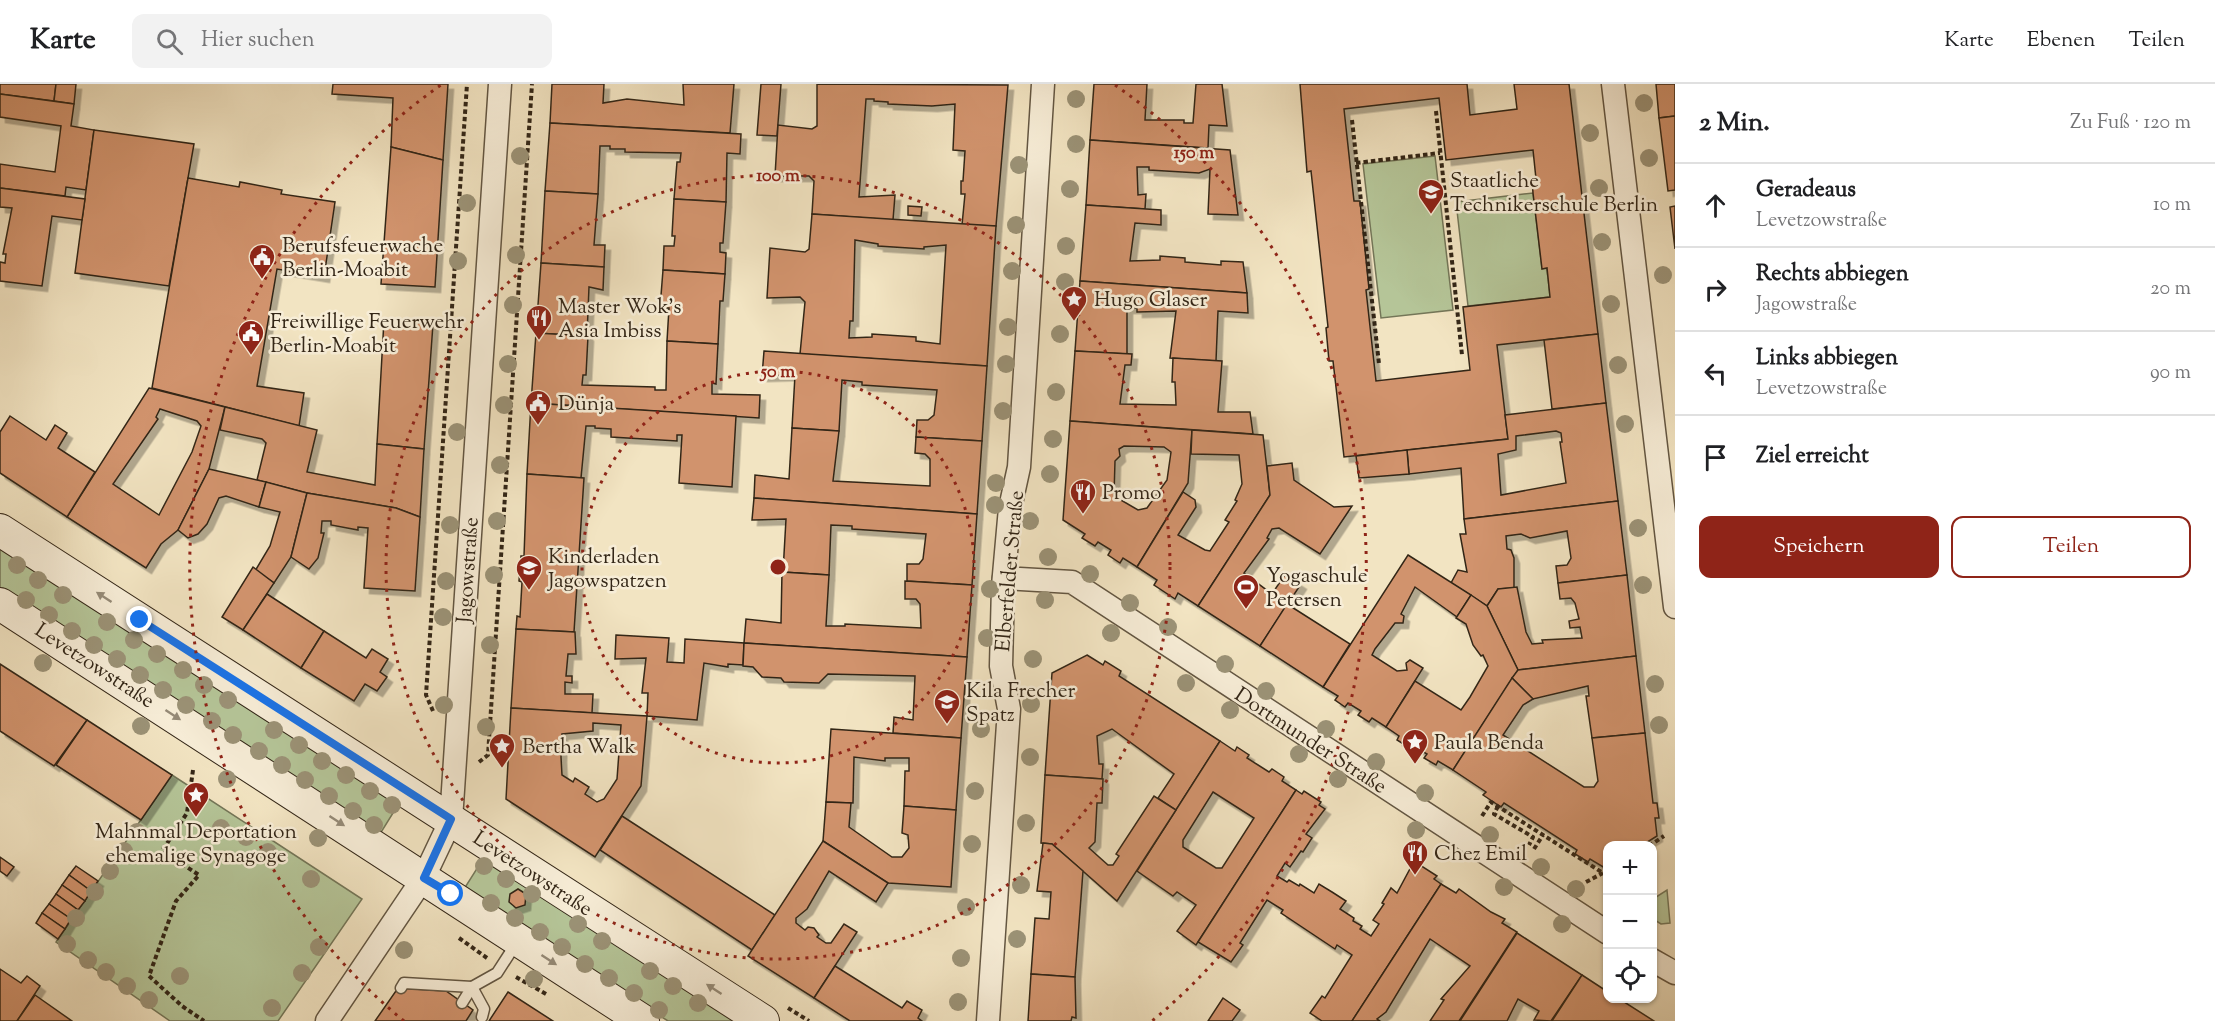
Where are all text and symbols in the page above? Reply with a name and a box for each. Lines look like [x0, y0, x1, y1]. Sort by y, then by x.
search box [132, 14, 552, 68]
text: Karte [30, 21, 96, 61]
icon: search [153, 25, 186, 58]
text: Hier suchen [201, 25, 315, 57]
text: Karte [1944, 26, 1994, 56]
text: Ebenen [2027, 26, 2095, 56]
text: Teilen [2128, 26, 2185, 56]
text: 2 Min. [1699, 105, 1770, 142]
text: Zu Fuß · 120 m [2070, 109, 2191, 138]
text: 150 m [1174, 141, 1214, 167]
text: 100 m [756, 164, 800, 190]
place label: Staatliche Technikerschule Berlin [1450, 167, 1658, 221]
text: Geradeaus [1756, 175, 1856, 207]
school or university icon: Staatliche Technikerschule Berlin [1416, 177, 1446, 215]
icon: ahead [1699, 189, 1732, 222]
text: 10 m [2153, 191, 2191, 220]
text: Levetzowstraße [1756, 207, 1887, 236]
place label: Berufsfeuerwache Berlin-Moabit [282, 232, 443, 286]
public building icon: Berufsfeuerwache Berlin-Moabit [247, 242, 277, 280]
text: Rechts abbiegen [1756, 259, 1909, 291]
icon: right [1699, 273, 1732, 306]
text: 20 m [2150, 275, 2191, 304]
place icon: Hugo Glaser [1059, 284, 1089, 322]
place label: Hugo Glaser [1094, 286, 1208, 316]
text: Jagowstraße [1756, 291, 1857, 320]
place label: Master Wok's Asia Imbiss [558, 293, 681, 347]
restaurant icon: Master Wok's Asia Imbiss [524, 303, 554, 341]
place label: Freiwillige Feuerwehr Berlin-Moabit [270, 308, 464, 362]
public building icon: Freiwillige Feuerwehr Berlin-Moabit [236, 318, 266, 356]
text: Links abbiegen [1756, 343, 1898, 375]
icon: left [1699, 357, 1732, 390]
text: 90 m [2150, 359, 2191, 388]
text: 50 m [759, 360, 795, 386]
text: Levetzowstraße [1756, 375, 1887, 404]
public building icon: Dünja [523, 388, 553, 426]
place label: Dünja [558, 390, 615, 420]
icon: arrive [1699, 441, 1732, 474]
text: Ziel erreicht [1756, 441, 1869, 473]
restaurant icon: Promo [1068, 477, 1098, 515]
place label: Promo [1102, 479, 1162, 509]
street label: Elberfelder Straße [989, 489, 1033, 653]
street label: Jagowstraße [450, 516, 488, 625]
button: Speichern [1699, 516, 1939, 578]
button: Teilen [1951, 516, 2191, 578]
place label: Kinderladen Jagowspatzen [547, 543, 667, 597]
school or university icon: Kinderladen Jagowspatzen [514, 553, 544, 591]
centre of rings [768, 557, 788, 577]
place label: Yogaschule Petersen [1266, 562, 1368, 616]
sports icon: Yogaschule Petersen [1231, 572, 1261, 610]
one-way arrow [96, 591, 112, 602]
route end [126, 606, 152, 632]
street label: Levetzowstraße [28, 617, 160, 717]
place label: Kila Frecher Spatz [966, 677, 1075, 731]
street label: Dortmunder Straße [1228, 681, 1392, 802]
school or university icon: Kila Frecher Spatz [932, 687, 962, 725]
one-way arrow [165, 710, 181, 721]
place icon: Paula Benda [1400, 727, 1430, 765]
place label: Paula Benda [1434, 729, 1544, 759]
place icon: Bertha Walk [487, 731, 517, 769]
place label: Bertha Walk [522, 733, 636, 763]
place icon: Mahnmal Deportation ehemalige Synagoge [181, 780, 211, 818]
one-way arrow [329, 815, 345, 826]
place label: Mahnmal Deportation ehemalige Synagoge [95, 818, 297, 872]
street label: Levetzowstraße [466, 825, 598, 925]
restaurant icon: Chez Emil [1400, 838, 1430, 876]
place label: Chez Emil [1434, 840, 1527, 870]
map controls [1603, 841, 1657, 1003]
button: + [1603, 841, 1657, 895]
route start [437, 880, 463, 906]
button: − [1603, 895, 1657, 949]
button: locate [1603, 949, 1657, 1003]
one-way arrow [541, 954, 558, 965]
one-way arrow [707, 983, 723, 995]

